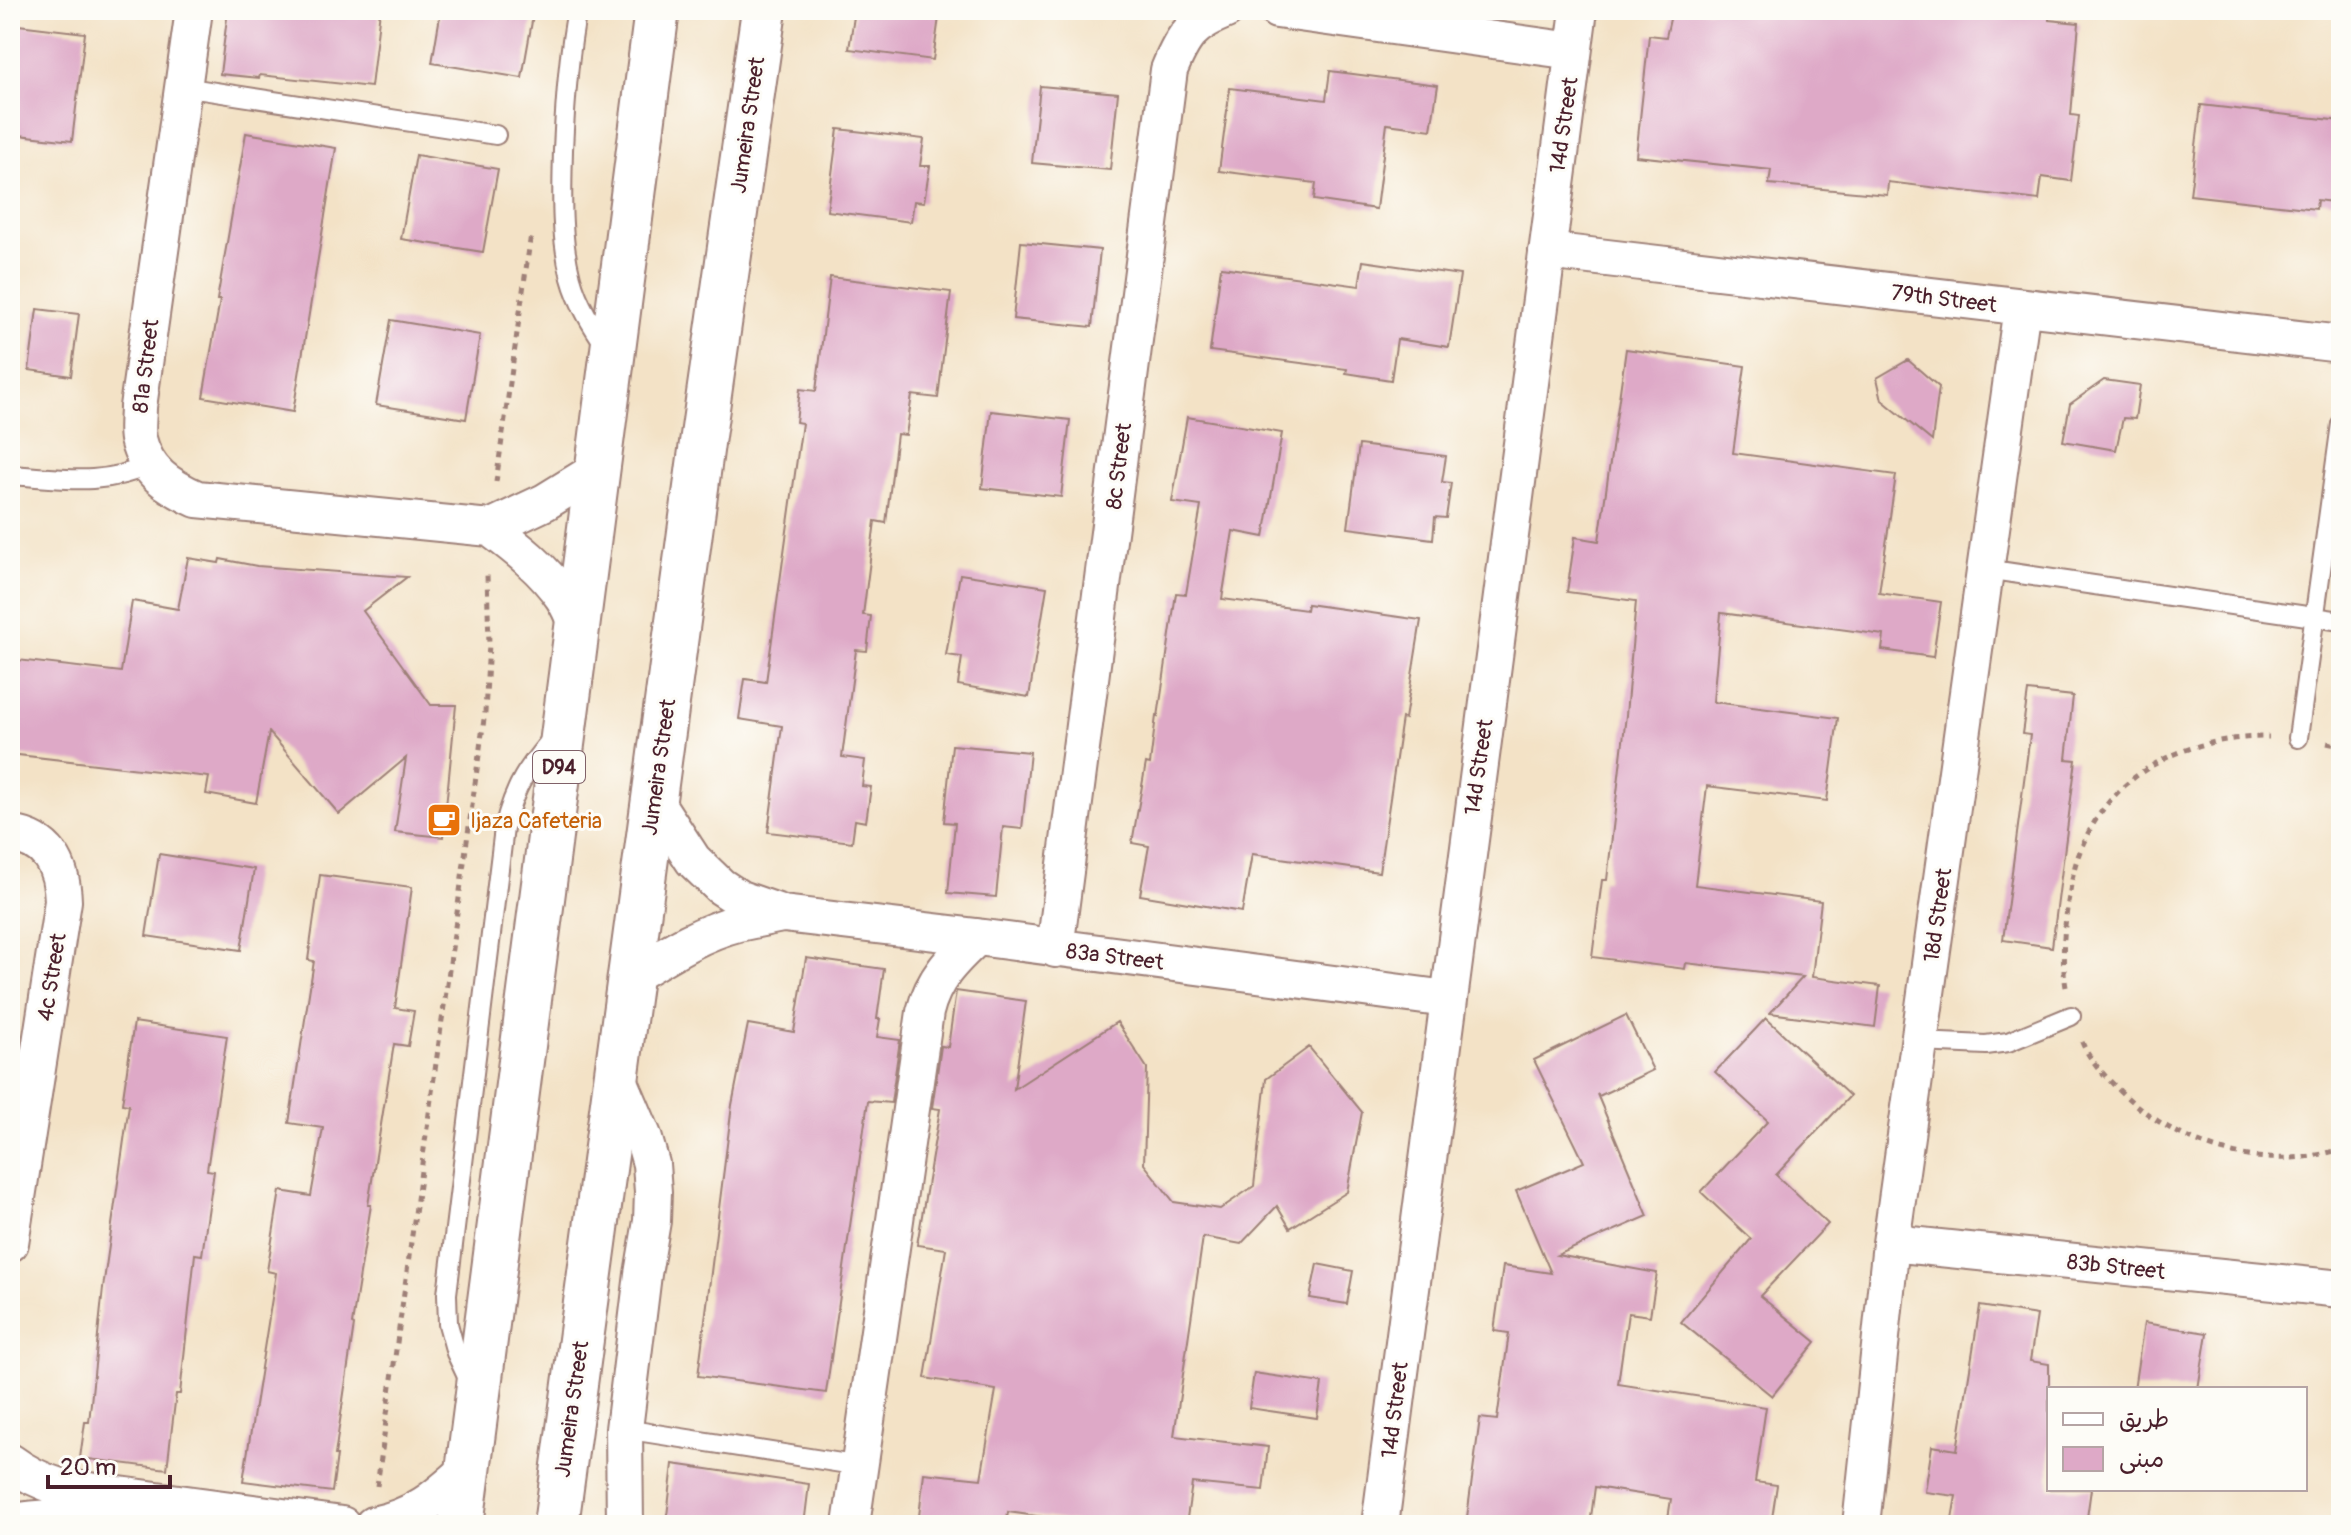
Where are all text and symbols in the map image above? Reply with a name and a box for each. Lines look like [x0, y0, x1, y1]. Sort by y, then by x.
street label: Jumeira Street [725, 55, 771, 195]
street label: 14d Street [1543, 75, 1585, 175]
street label: 79th Street [1889, 279, 1999, 319]
street label: 81a Street [126, 317, 166, 415]
street label: 8c Street [1100, 421, 1138, 511]
street label: Jumeira Street [636, 697, 682, 837]
street label: 14d Street [1458, 717, 1500, 817]
road number: D94 [533, 751, 585, 783]
cafe icon: Ijaza Cafeteria [425, 801, 463, 839]
place label: Ijaza Cafeteria [470, 807, 602, 835]
street label: 18d Street [1918, 866, 1958, 964]
street label: 4c Street [31, 931, 73, 1023]
street label: 83a Street [1065, 937, 1165, 977]
street label: 83b Street [2065, 1248, 2167, 1286]
street label: Jumeira Street [549, 1339, 595, 1479]
street label: 14d Street [1375, 1360, 1415, 1460]
legend [2047, 1387, 2307, 1491]
text: طريق [2119, 1405, 2169, 1434]
scale bar [48, 1439, 170, 1489]
text: مبنى [2119, 1445, 2164, 1474]
text: 20 m [60, 1453, 116, 1482]

